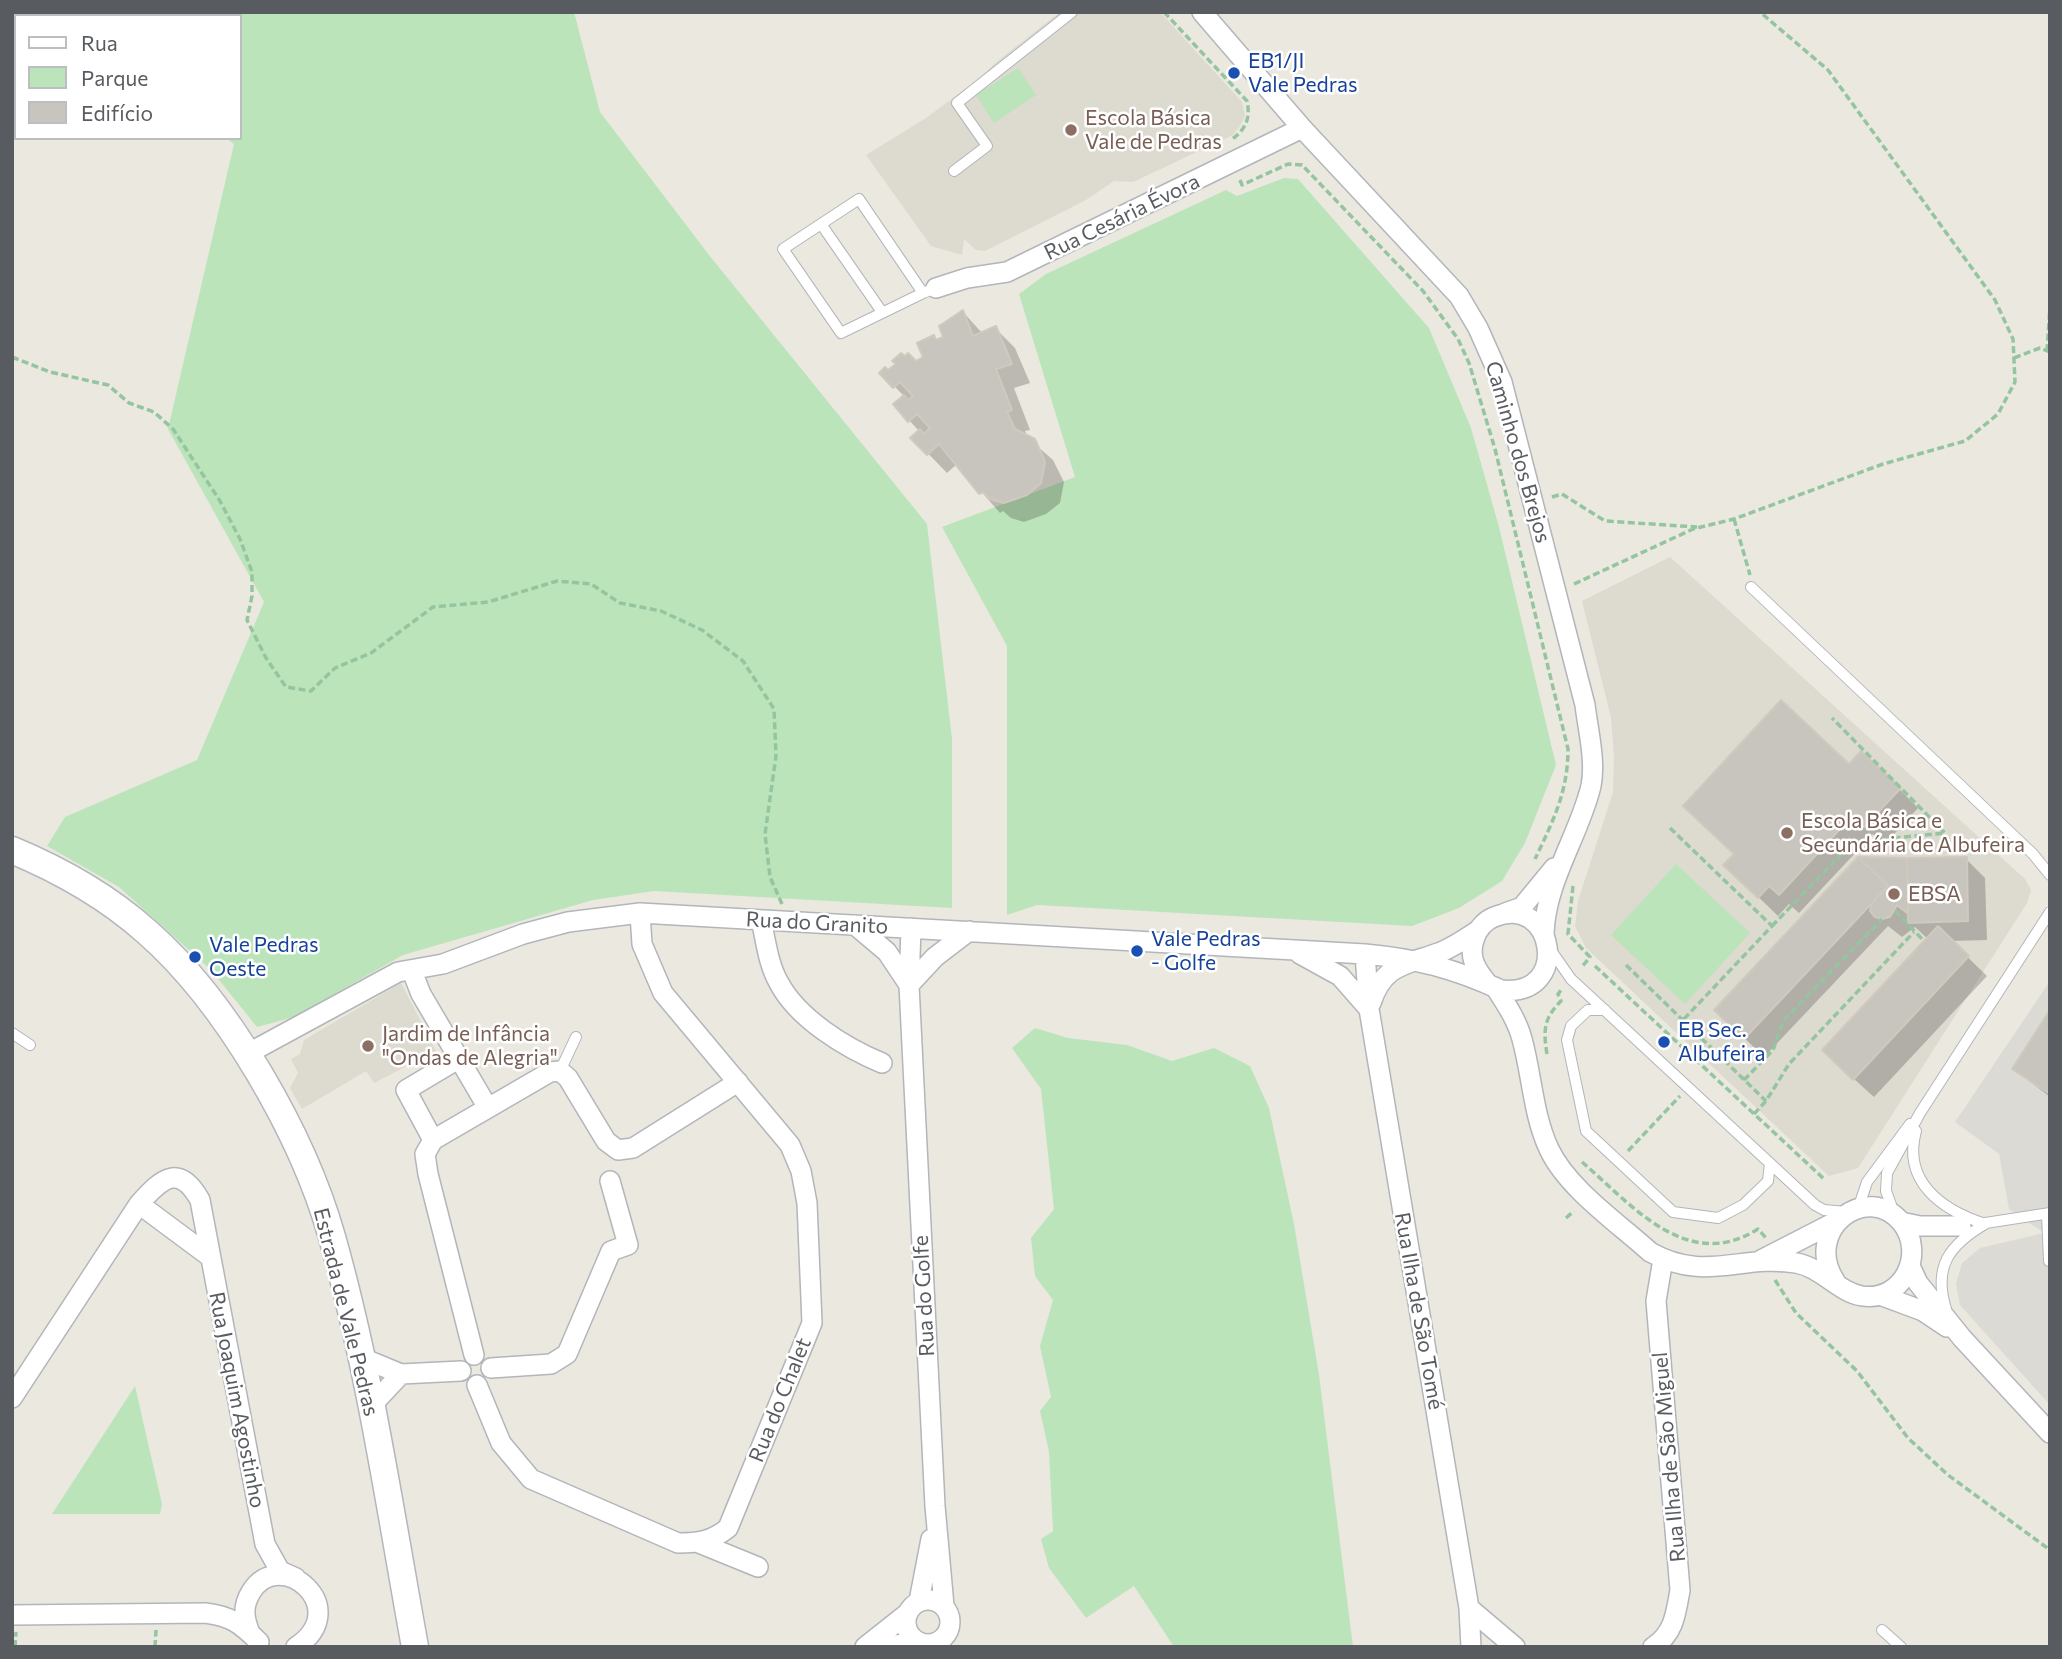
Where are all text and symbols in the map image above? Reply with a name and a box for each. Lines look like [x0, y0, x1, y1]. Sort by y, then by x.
legend [14, 14, 242, 140]
text: Rua [81, 30, 118, 55]
place label: EB1/JI Vale Pedras [1248, 48, 1357, 98]
text: Parque [81, 65, 148, 90]
marker: EB1/JI Vale Pedras [1226, 65, 1242, 81]
text: Edifício [81, 100, 153, 125]
place label: Escola Básica Vale de Pedras [1085, 105, 1222, 155]
marker: Escola Básica Vale de Pedras [1063, 122, 1079, 138]
street label: Rua Cesária Évora [1040, 168, 1204, 266]
street label: Caminho dos Brejos [1480, 358, 1556, 546]
place label: Escola Básica e Secundária de Albufeira [1801, 808, 2025, 858]
marker: Escola Básica e Secundária de Albufeira [1779, 825, 1795, 841]
place label: EBSA [1908, 881, 1961, 907]
marker: EBSA [1886, 886, 1902, 902]
street label: Rua do Granito [745, 907, 889, 939]
place label: Vale Pedras - Golfe [1151, 926, 1260, 976]
place label: Vale Pedras Oeste [209, 932, 318, 982]
marker: Vale Pedras - Golfe [1129, 943, 1145, 959]
marker: Vale Pedras Oeste [187, 949, 203, 965]
place label: EB Sec. Albufeira [1678, 1017, 1765, 1067]
place label: Jardim de Infância "Ondas de Alegria" [382, 1021, 558, 1071]
marker: EB Sec. Albufeira [1656, 1034, 1672, 1050]
marker: Jardim de Infância "Ondas de Alegria" [360, 1038, 376, 1054]
street label: Estrada de Vale Pedras [308, 1205, 384, 1419]
street label: Rua Ilha de São Tomé [1389, 1210, 1449, 1412]
street label: Rua do Golfe [908, 1235, 940, 1357]
street label: Rua Joaquim Agostinho [204, 1290, 270, 1510]
street label: Rua do Chalet [744, 1334, 816, 1466]
street label: Rua Ilha de São Miguel [1647, 1351, 1691, 1563]

